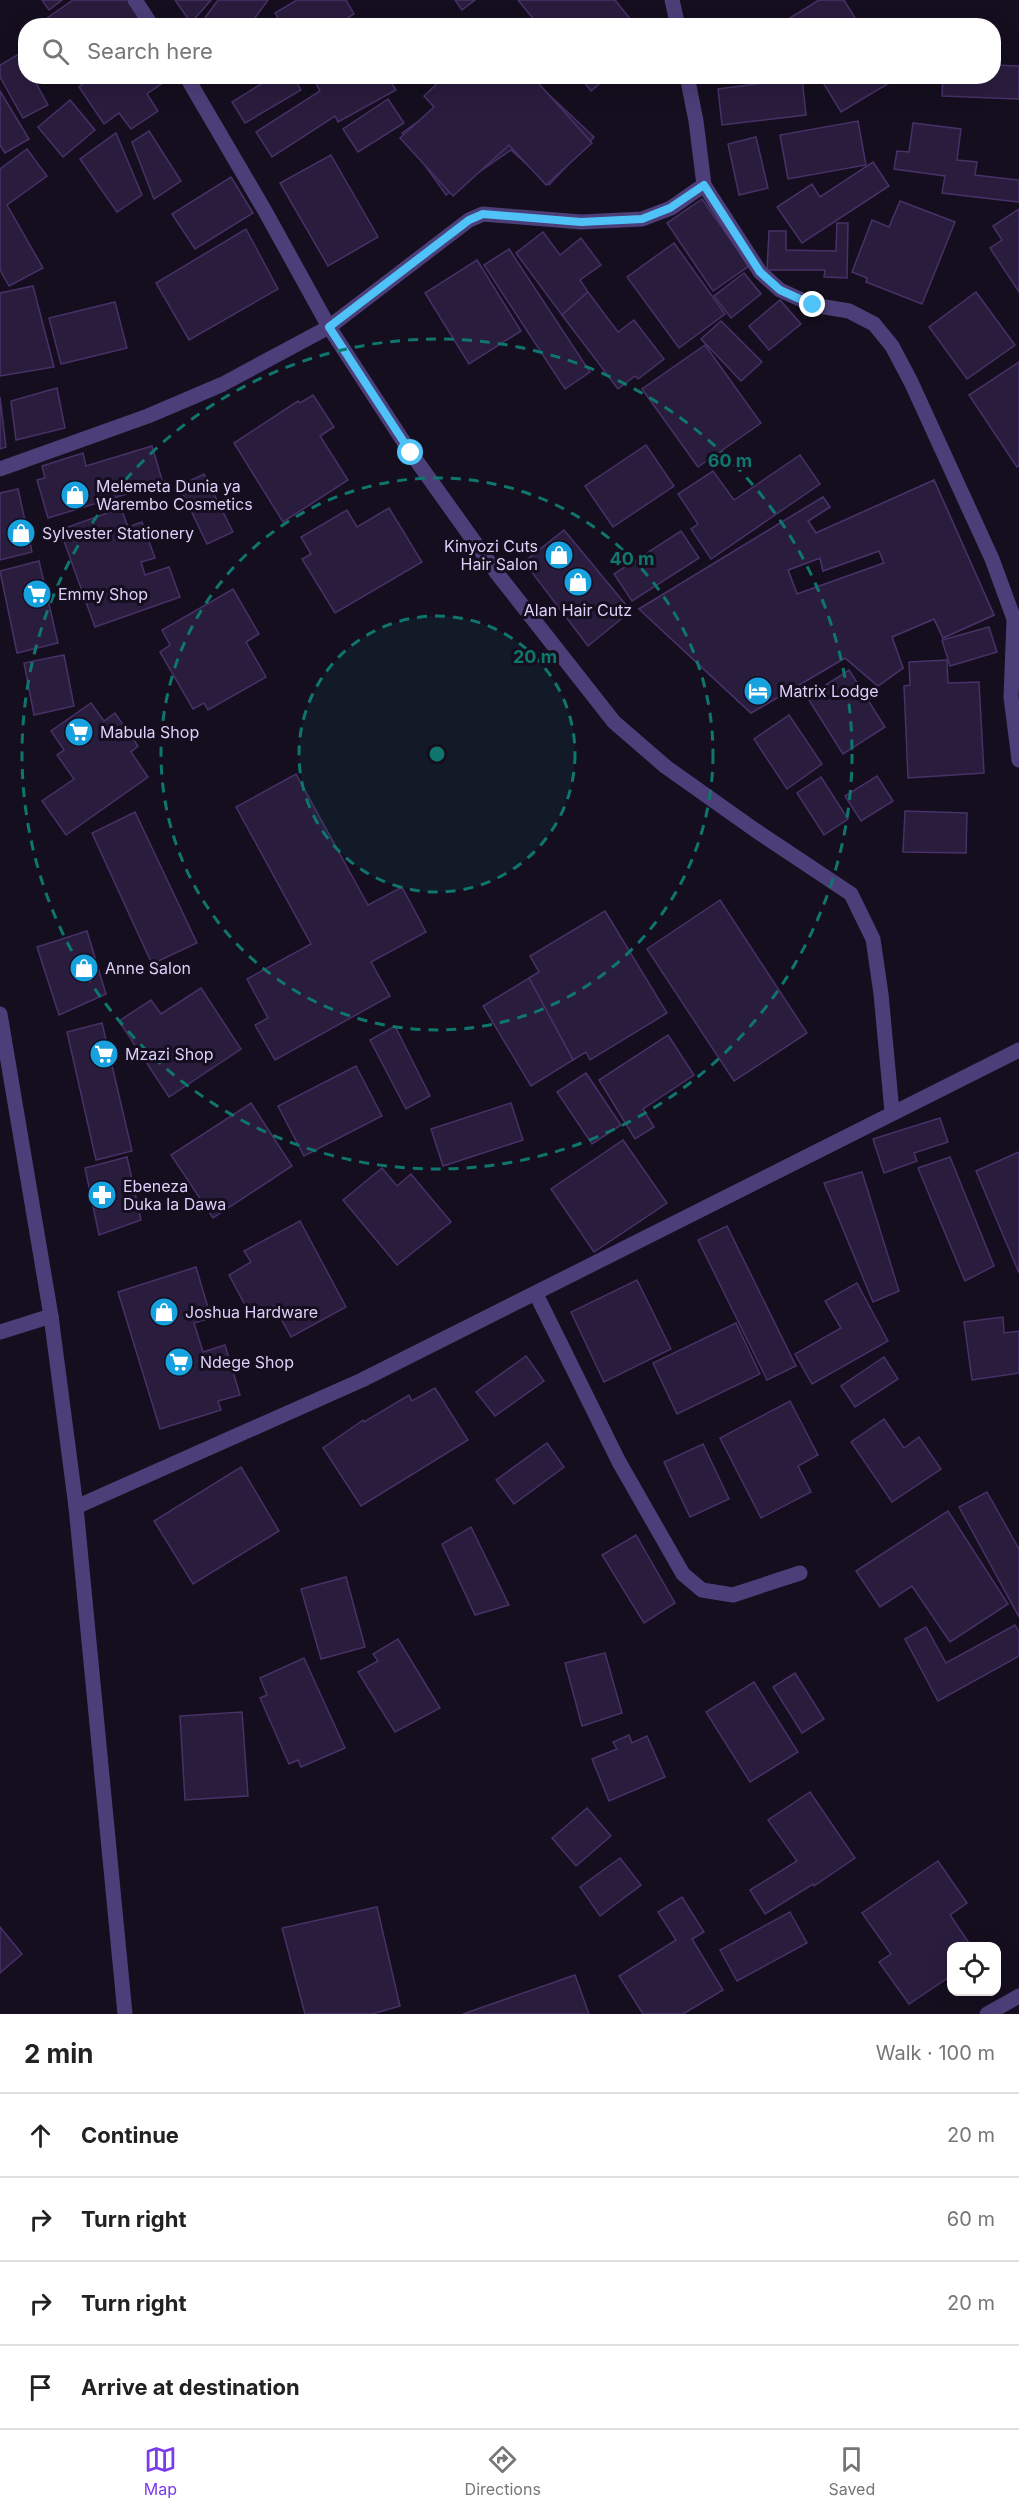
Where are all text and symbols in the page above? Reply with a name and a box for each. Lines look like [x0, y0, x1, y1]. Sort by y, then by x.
search box [18, 18, 1001, 84]
icon: search [39, 35, 72, 68]
text: Search here [87, 38, 213, 64]
route end [799, 291, 825, 317]
route start [397, 439, 423, 465]
text: 60 m [708, 450, 752, 471]
place label: Melemeta Dunia ya Warembo Cosmetics [96, 476, 253, 514]
shop icon: Melemeta Dunia ya Warembo Cosmetics [59, 479, 91, 511]
shop icon: Sylvester Stationery [5, 517, 37, 549]
place label: Sylvester Stationery [42, 523, 194, 543]
place label: Kinyozi Cuts Hair Salon [444, 536, 538, 574]
shop icon: Kinyozi Cuts Hair Salon [543, 539, 575, 571]
text: 40 m [610, 548, 655, 569]
shop icon: Alan Hair Cutz [562, 566, 594, 598]
supermarket icon: Emmy Shop [21, 578, 53, 610]
place label: Emmy Shop [58, 584, 148, 604]
place label: Alan Hair Cutz [524, 600, 632, 620]
text: 20 m [513, 646, 557, 667]
hotel icon: Matrix Lodge [742, 675, 774, 707]
place label: Matrix Lodge [779, 681, 879, 701]
supermarket icon: Mabula Shop [63, 716, 95, 748]
place label: Mabula Shop [100, 722, 199, 742]
centre of rings [427, 744, 447, 764]
shop icon: Anne Salon [68, 952, 100, 984]
place label: Anne Salon [105, 958, 191, 978]
supermarket icon: Mzazi Shop [88, 1038, 120, 1070]
place label: Mzazi Shop [125, 1044, 214, 1064]
place label: Ebeneza Duka la Dawa [123, 1176, 226, 1214]
pharmacy icon: Ebeneza Duka la Dawa [86, 1179, 118, 1211]
shop icon: Joshua Hardware [148, 1296, 180, 1328]
place label: Joshua Hardware [185, 1302, 318, 1322]
supermarket icon: Ndege Shop [163, 1346, 195, 1378]
place label: Ndege Shop [200, 1352, 294, 1372]
map controls [947, 1942, 1001, 1996]
button: locate [947, 1942, 1001, 1996]
text: 2 min [24, 2038, 94, 2069]
text: Walk · 100 m [876, 2041, 995, 2065]
icon: ahead [24, 2119, 57, 2152]
text: Continue [81, 2122, 179, 2148]
text: 20 m [947, 2123, 995, 2147]
icon: right [24, 2203, 57, 2236]
text: Turn right [81, 2206, 187, 2232]
text: 60 m [947, 2207, 995, 2231]
icon: right [24, 2287, 57, 2320]
text: Turn right [81, 2290, 187, 2316]
text: 20 m [947, 2291, 995, 2315]
icon: arrive [24, 2371, 57, 2404]
text: Arrive at destination [81, 2374, 300, 2400]
tab: Map [144, 2443, 177, 2499]
tab: Directions [465, 2443, 541, 2499]
tab: Saved [828, 2443, 875, 2499]

